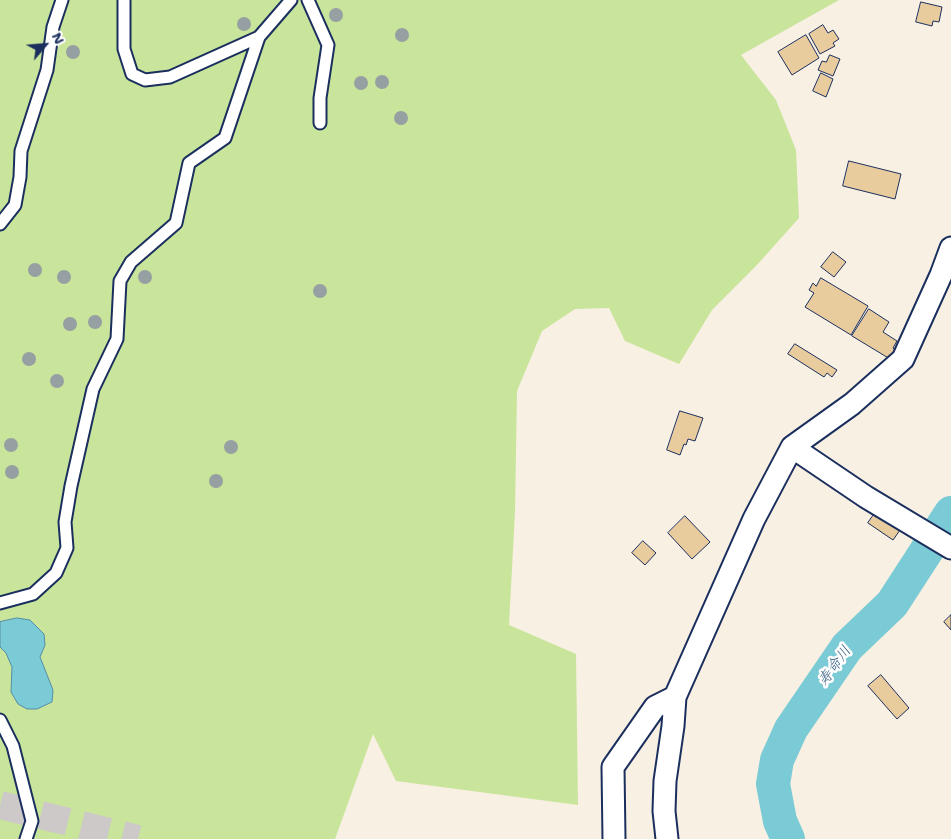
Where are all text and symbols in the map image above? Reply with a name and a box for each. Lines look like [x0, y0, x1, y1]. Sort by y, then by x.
north arrow [20, 20, 70, 70]
text: N [48, 29, 69, 47]
water label: 寿命川 [814, 643, 856, 689]

